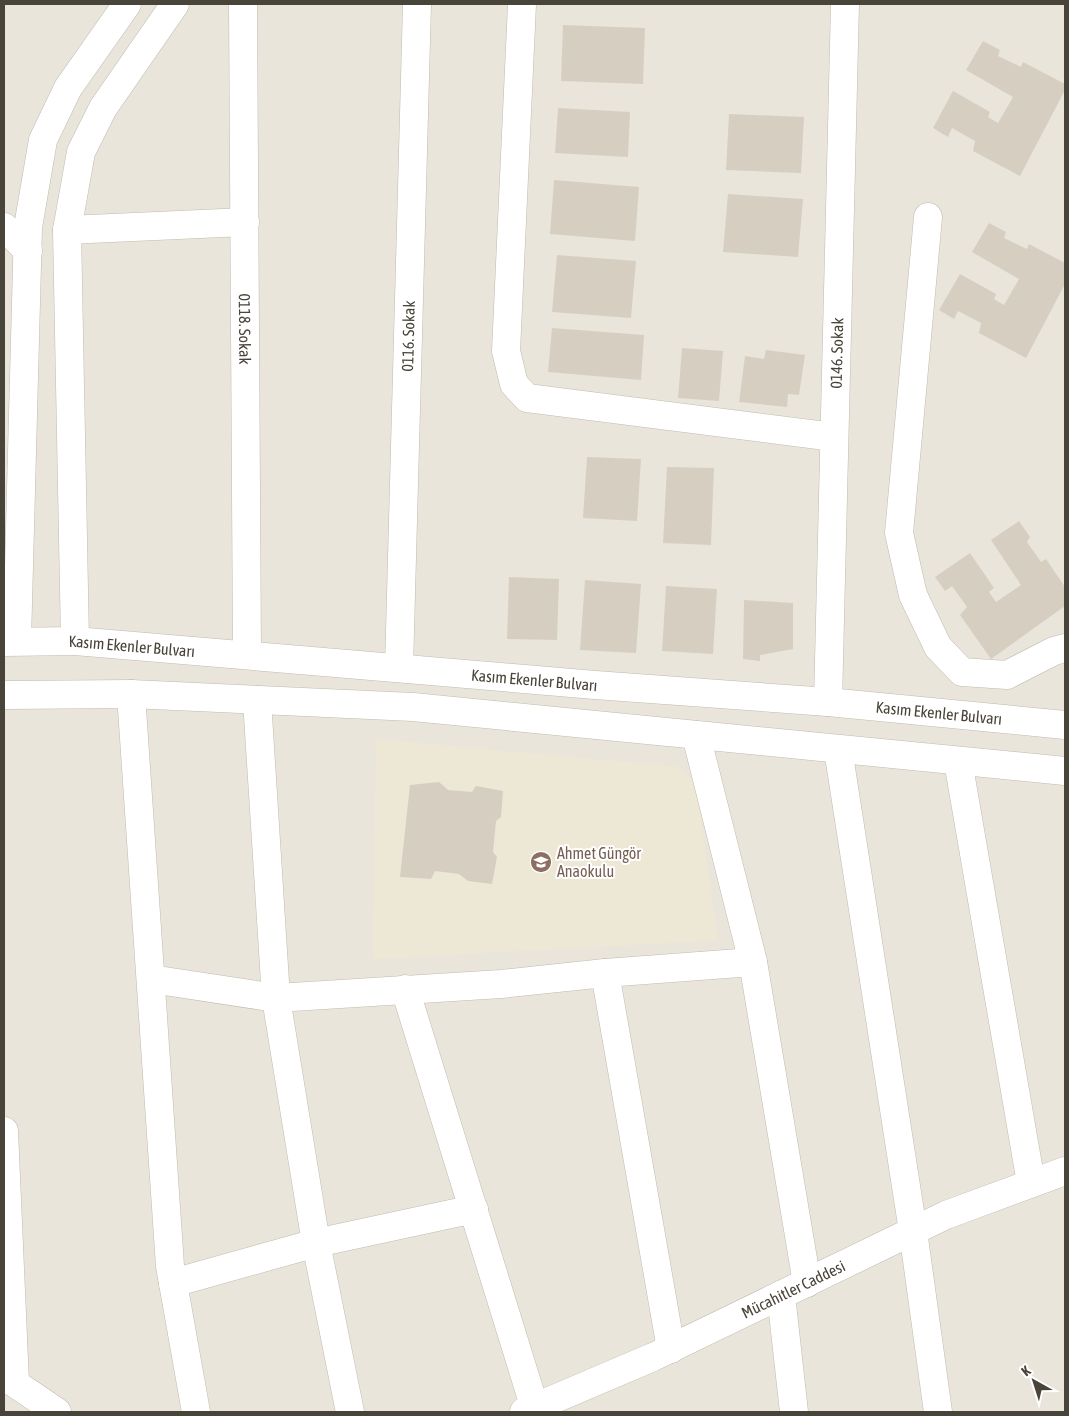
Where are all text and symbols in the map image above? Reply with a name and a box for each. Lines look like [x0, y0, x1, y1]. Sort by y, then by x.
street label: 0118. Sokak [236, 293, 254, 365]
street label: 0116. Sokak [398, 300, 418, 372]
street label: 0146. Sokak [827, 317, 846, 389]
street label: Kasım Ekenler Bulvarı [69, 632, 196, 660]
street label: Kasım Ekenler Bulvarı [470, 666, 598, 694]
street label: Kasım Ekenler Bulvarı [875, 698, 1003, 728]
place label: Ahmet Güngör Anaokulu [557, 844, 641, 880]
school or university icon: Ahmet Güngör Anaokulu [529, 850, 553, 874]
street label: Mücahitler Caddesi [739, 1256, 848, 1322]
north arrow [1009, 1356, 1059, 1406]
text: K [1018, 1362, 1034, 1379]

